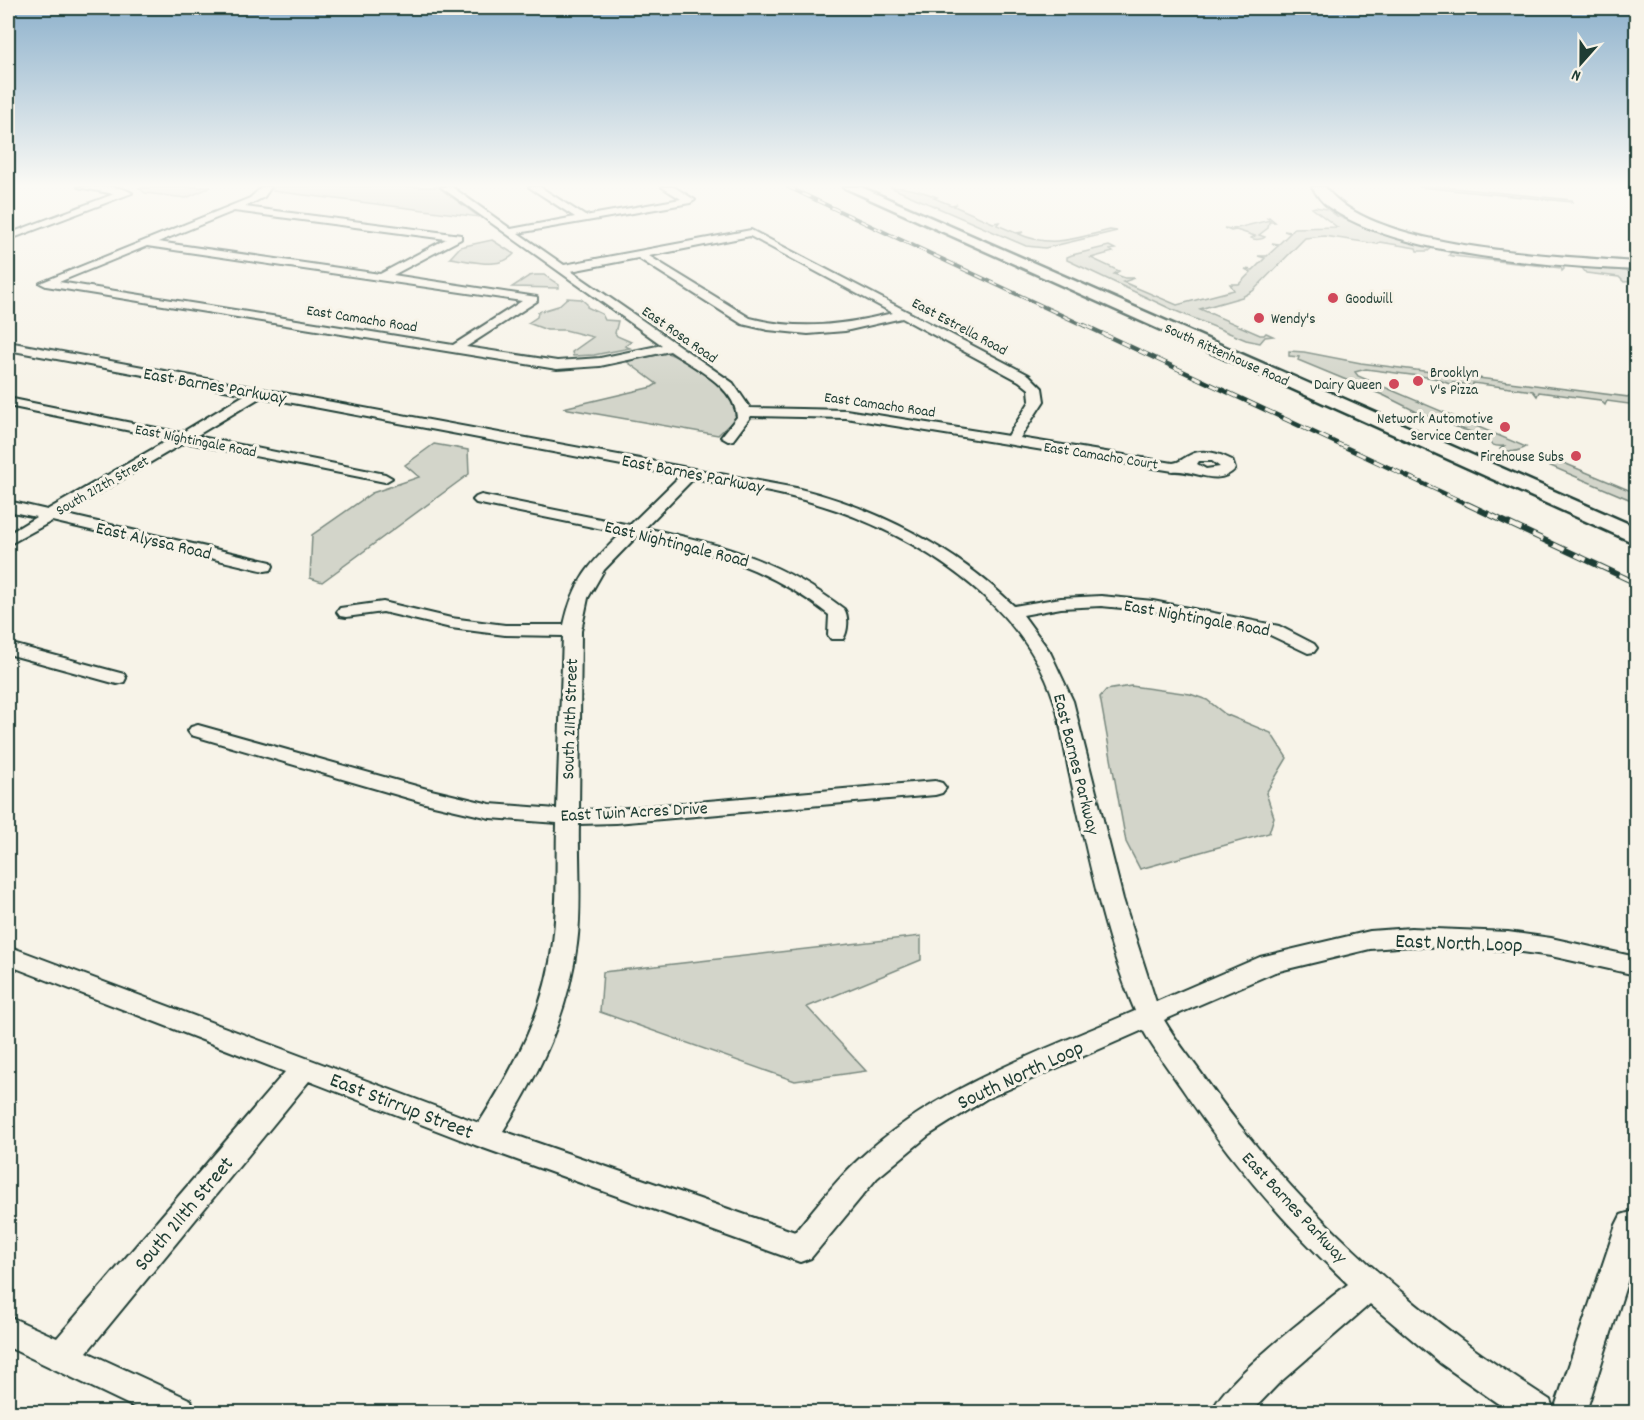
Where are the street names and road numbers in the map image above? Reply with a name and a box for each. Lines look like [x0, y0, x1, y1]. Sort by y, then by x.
street label: East Estrella Road [907, 293, 1011, 362]
street label: East Camacho Road [305, 300, 419, 340]
street label: East Rosa Road [637, 301, 721, 370]
street label: South Rittenhouse Road [1160, 318, 1292, 393]
street label: East Barnes Parkway [141, 363, 289, 412]
street label: East Camacho Road [823, 387, 937, 425]
street label: East Nightingale Road [133, 419, 258, 465]
street label: East Camacho Court [1042, 437, 1160, 477]
street label: East Barnes Parkway [619, 449, 767, 502]
street label: South 212th Street [52, 451, 154, 522]
street label: East Nightingale Road [602, 515, 751, 575]
street label: East Alyssa Road [93, 517, 214, 568]
street label: East Nightingale Road [1122, 594, 1272, 645]
street label: South 211th Street [557, 658, 586, 780]
street label: East Barnes Parkway [1045, 691, 1104, 838]
street label: East Twin Acres Drive [560, 797, 709, 830]
street label: East North Loop [1395, 928, 1523, 962]
street label: South North Loop [953, 1034, 1089, 1119]
street label: East Stirrup Street [325, 1067, 477, 1149]
street label: East Barnes Parkway [1235, 1147, 1352, 1271]
street label: South 211th Street [128, 1151, 242, 1279]

